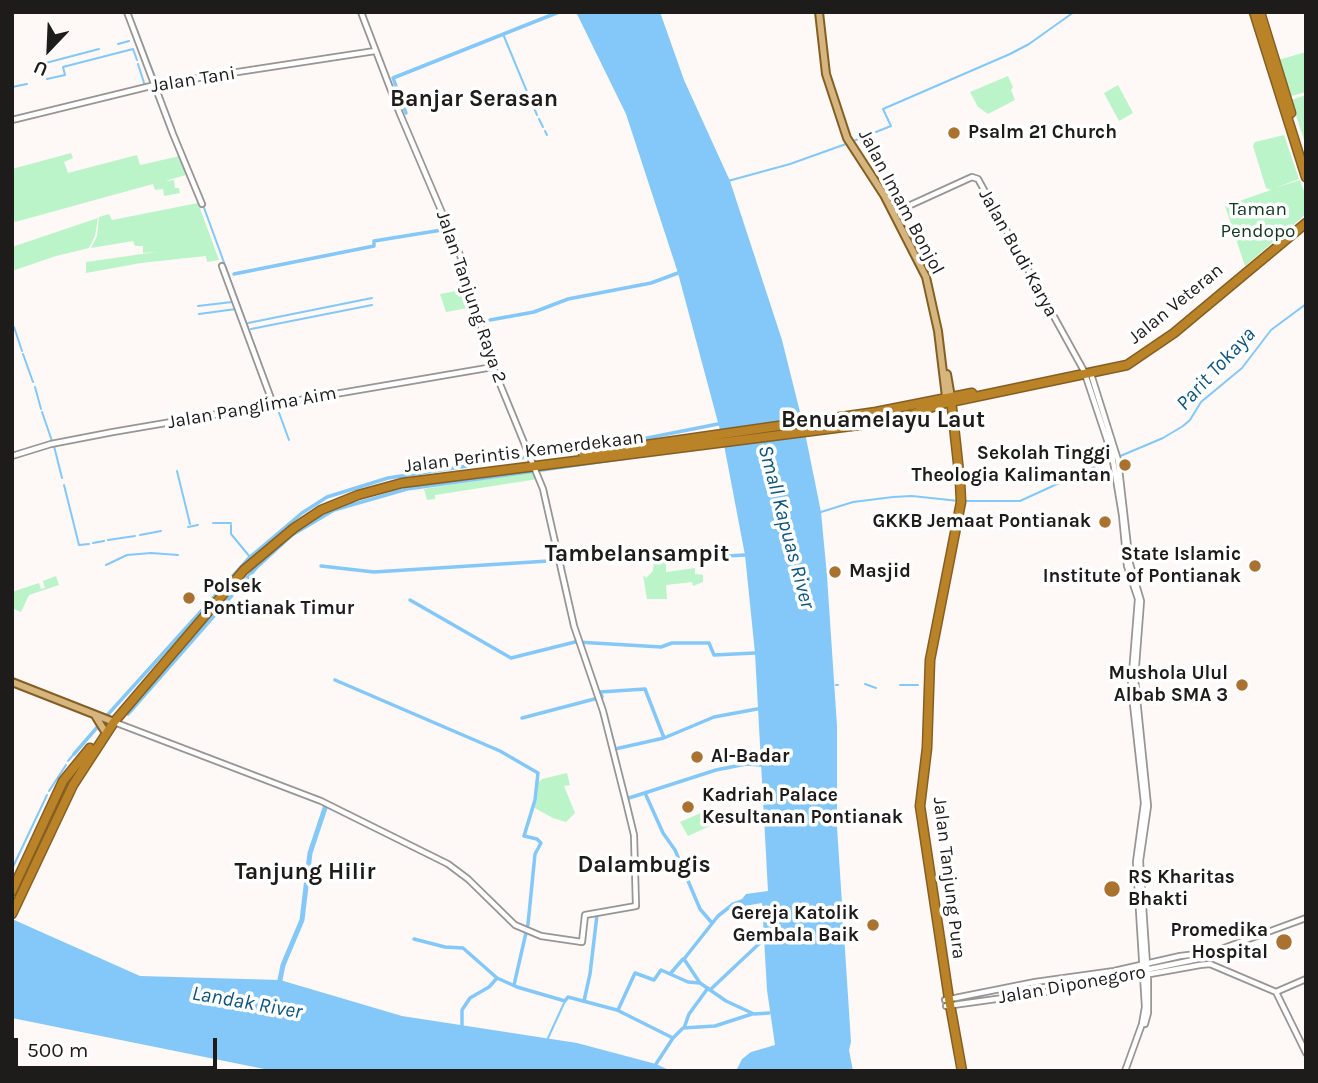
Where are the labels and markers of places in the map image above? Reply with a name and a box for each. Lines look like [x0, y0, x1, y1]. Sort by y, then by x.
place label: Psalm 21 Church [968, 122, 1117, 144]
marker: Psalm 21 Church [946, 125, 962, 141]
place label: Sekolah Tinggi Theologia Kalimantan [912, 443, 1111, 487]
marker: Sekolah Tinggi Theologia Kalimantan [1117, 457, 1133, 473]
place label: GKKB Jemaat Pontianak [872, 511, 1091, 533]
marker: GKKB Jemaat Pontianak [1097, 514, 1113, 530]
place label: State Islamic Institute of Pontianak [1043, 544, 1241, 588]
marker: State Islamic Institute of Pontianak [1247, 558, 1263, 574]
place label: Masjid [849, 561, 911, 583]
marker: Masjid [827, 564, 843, 580]
place label: Polsek Pontianak Timur [203, 576, 354, 620]
marker: Polsek Pontianak Timur [181, 590, 197, 606]
place label: Mushola Ulul Albab SMA 3 [1109, 663, 1228, 707]
marker: Mushola Ulul Albab SMA 3 [1234, 677, 1250, 693]
place label: Al-Badar [711, 746, 789, 768]
marker: Al-Badar [689, 749, 705, 765]
place label: Kadriah Palace Kesultanan Pontianak [702, 785, 903, 829]
marker: Kadriah Palace Kesultanan Pontianak [680, 799, 696, 815]
place label: RS Kharitas Bhakti [1128, 867, 1235, 911]
marker: RS Kharitas Bhakti [1102, 879, 1122, 899]
place label: Gereja Katolik Gembala Baik [731, 903, 859, 947]
marker: Gereja Katolik Gembala Baik [865, 917, 881, 933]
place label: Promedika Hospital [1170, 920, 1268, 964]
marker: Promedika Hospital [1274, 932, 1294, 952]

